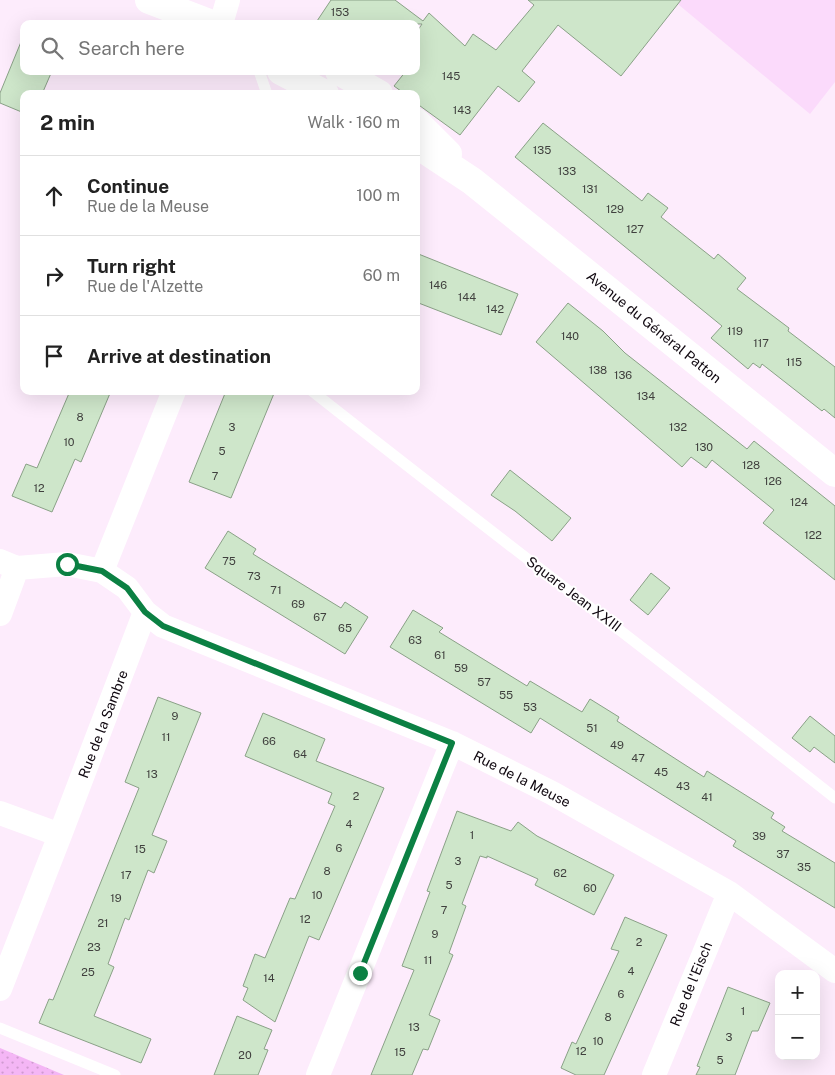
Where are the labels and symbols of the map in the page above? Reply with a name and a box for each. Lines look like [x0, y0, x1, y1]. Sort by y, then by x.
house number: 153 [331, 6, 349, 18]
house number: 145 [442, 70, 460, 82]
house number: 143 [453, 104, 471, 116]
house number: 135 [533, 144, 551, 156]
house number: 133 [558, 165, 576, 177]
house number: 131 [582, 183, 598, 195]
house number: 129 [606, 203, 624, 215]
house number: 127 [626, 223, 644, 235]
street label: Avenue du Général Patton [584, 268, 724, 386]
house number: 146 [429, 279, 447, 291]
house number: 144 [458, 291, 476, 303]
house number: 142 [486, 303, 504, 315]
house number: 119 [727, 325, 743, 337]
house number: 140 [561, 330, 579, 342]
house number: 117 [753, 337, 769, 349]
house number: 115 [786, 356, 802, 368]
house number: 138 [589, 364, 607, 376]
house number: 136 [614, 369, 632, 381]
house number: 134 [637, 390, 655, 402]
house number: 8 [76, 411, 84, 423]
house number: 3 [229, 421, 236, 433]
house number: 132 [669, 421, 687, 433]
house number: 10 [63, 436, 75, 448]
house number: 130 [695, 441, 713, 453]
house number: 5 [218, 445, 226, 457]
house number: 128 [742, 459, 760, 471]
house number: 7 [212, 470, 219, 482]
house number: 126 [764, 475, 782, 487]
house number: 12 [33, 482, 45, 494]
house number: 124 [790, 496, 808, 508]
house number: 122 [804, 529, 822, 541]
route start [56, 553, 79, 576]
street label: Square Jean XXIII [523, 553, 625, 635]
house number: 75 [222, 555, 236, 567]
house number: 73 [247, 570, 261, 582]
house number: 71 [270, 584, 282, 596]
house number: 69 [291, 598, 305, 610]
house number: 67 [313, 611, 327, 623]
house number: 65 [338, 622, 352, 634]
house number: 63 [408, 634, 422, 646]
house number: 61 [434, 649, 446, 661]
house number: 59 [454, 662, 468, 674]
street label: Rue de la Sambre [75, 668, 131, 780]
house number: 57 [477, 676, 491, 688]
house number: 55 [499, 689, 513, 701]
house number: 53 [523, 701, 537, 713]
house number: 9 [172, 710, 179, 722]
house number: 51 [586, 722, 598, 734]
house number: 11 [162, 731, 170, 743]
house number: 66 [262, 735, 276, 747]
house number: 49 [610, 739, 624, 751]
house number: 64 [293, 748, 307, 760]
street label: Rue de la Meuse [471, 748, 573, 810]
house number: 47 [631, 752, 645, 764]
house number: 45 [654, 766, 668, 778]
house number: 13 [146, 768, 158, 780]
house number: 43 [676, 780, 690, 792]
house number: 2 [353, 790, 360, 802]
house number: 41 [701, 791, 713, 803]
house number: 4 [346, 818, 353, 830]
house number: 1 [470, 829, 474, 841]
house number: 39 [752, 830, 766, 842]
house number: 6 [336, 842, 343, 854]
house number: 15 [134, 843, 146, 855]
house number: 37 [776, 848, 790, 860]
house number: 3 [455, 855, 462, 867]
house number: 35 [797, 861, 811, 873]
house number: 8 [323, 865, 331, 877]
house number: 62 [553, 867, 567, 879]
house number: 17 [120, 869, 132, 881]
house number: 5 [445, 879, 453, 891]
house number: 60 [583, 882, 597, 894]
house number: 10 [311, 889, 323, 901]
house number: 19 [110, 892, 122, 904]
house number: 7 [441, 904, 448, 916]
house number: 12 [299, 913, 311, 925]
house number: 21 [97, 917, 109, 929]
house number: 9 [432, 928, 439, 940]
house number: 2 [636, 936, 643, 948]
street label: Rue de l'Eisch [667, 939, 715, 1029]
house number: 23 [87, 941, 101, 953]
house number: 11 [424, 954, 432, 966]
route end [349, 962, 372, 985]
house number: 4 [628, 965, 635, 977]
house number: 25 [81, 966, 95, 978]
house number: 14 [263, 972, 275, 984]
house number: 6 [618, 988, 625, 1000]
house number: 1 [741, 1005, 745, 1017]
house number: 8 [604, 1011, 612, 1023]
house number: 13 [408, 1021, 420, 1033]
house number: 3 [726, 1031, 733, 1043]
house number: 10 [592, 1035, 604, 1047]
house number: 12 [575, 1045, 587, 1057]
house number: 15 [394, 1046, 406, 1058]
house number: 20 [238, 1049, 252, 1061]
house number: 5 [716, 1054, 724, 1066]

